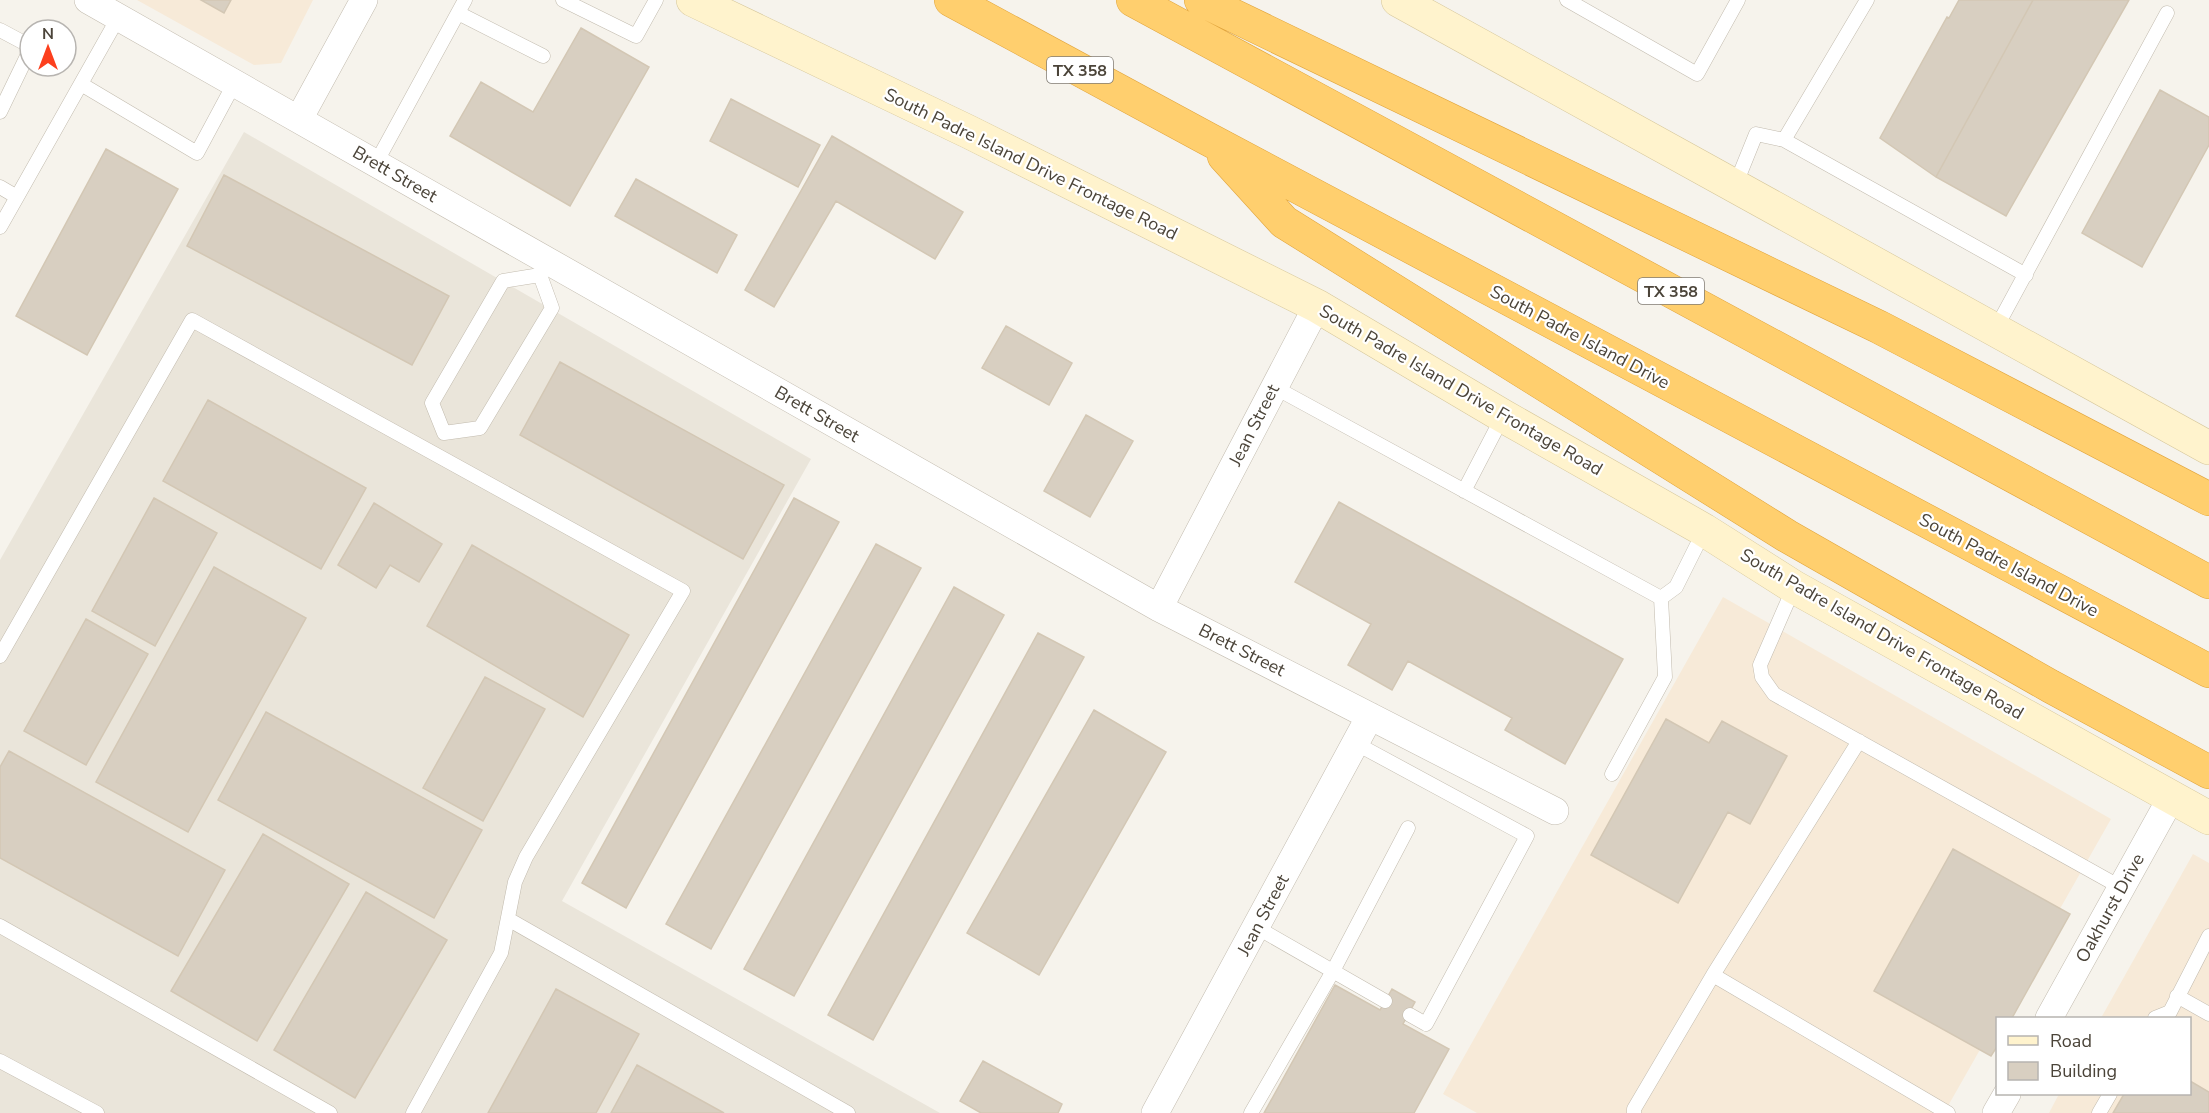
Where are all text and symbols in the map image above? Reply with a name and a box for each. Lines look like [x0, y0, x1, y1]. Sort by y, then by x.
north arrow [18, 18, 78, 78]
text: N [42, 23, 54, 45]
road number: TX 358 [1047, 57, 1113, 83]
street label: South Padre Island Drive Frontage Road [880, 82, 1182, 246]
street label: Brett Street [348, 140, 442, 208]
road number: TX 358 [1638, 278, 1704, 304]
street label: South Padre Island Drive [1486, 279, 1674, 395]
street label: South Padre Island Drive Frontage Road [1315, 299, 1607, 481]
street label: Jean Street [1223, 379, 1285, 471]
street label: Brett Street [770, 380, 864, 448]
street label: South Padre Island Drive [1915, 507, 2103, 623]
street label: South Padre Island Drive Frontage Road [1736, 543, 2028, 725]
street label: Brett Street [1195, 618, 1290, 682]
street label: Oakhurst Drive [2070, 849, 2150, 967]
street label: Jean Street [1231, 870, 1295, 961]
legend [1996, 1017, 2191, 1095]
text: Road [2050, 1029, 2092, 1053]
text: Building [2050, 1059, 2117, 1083]

